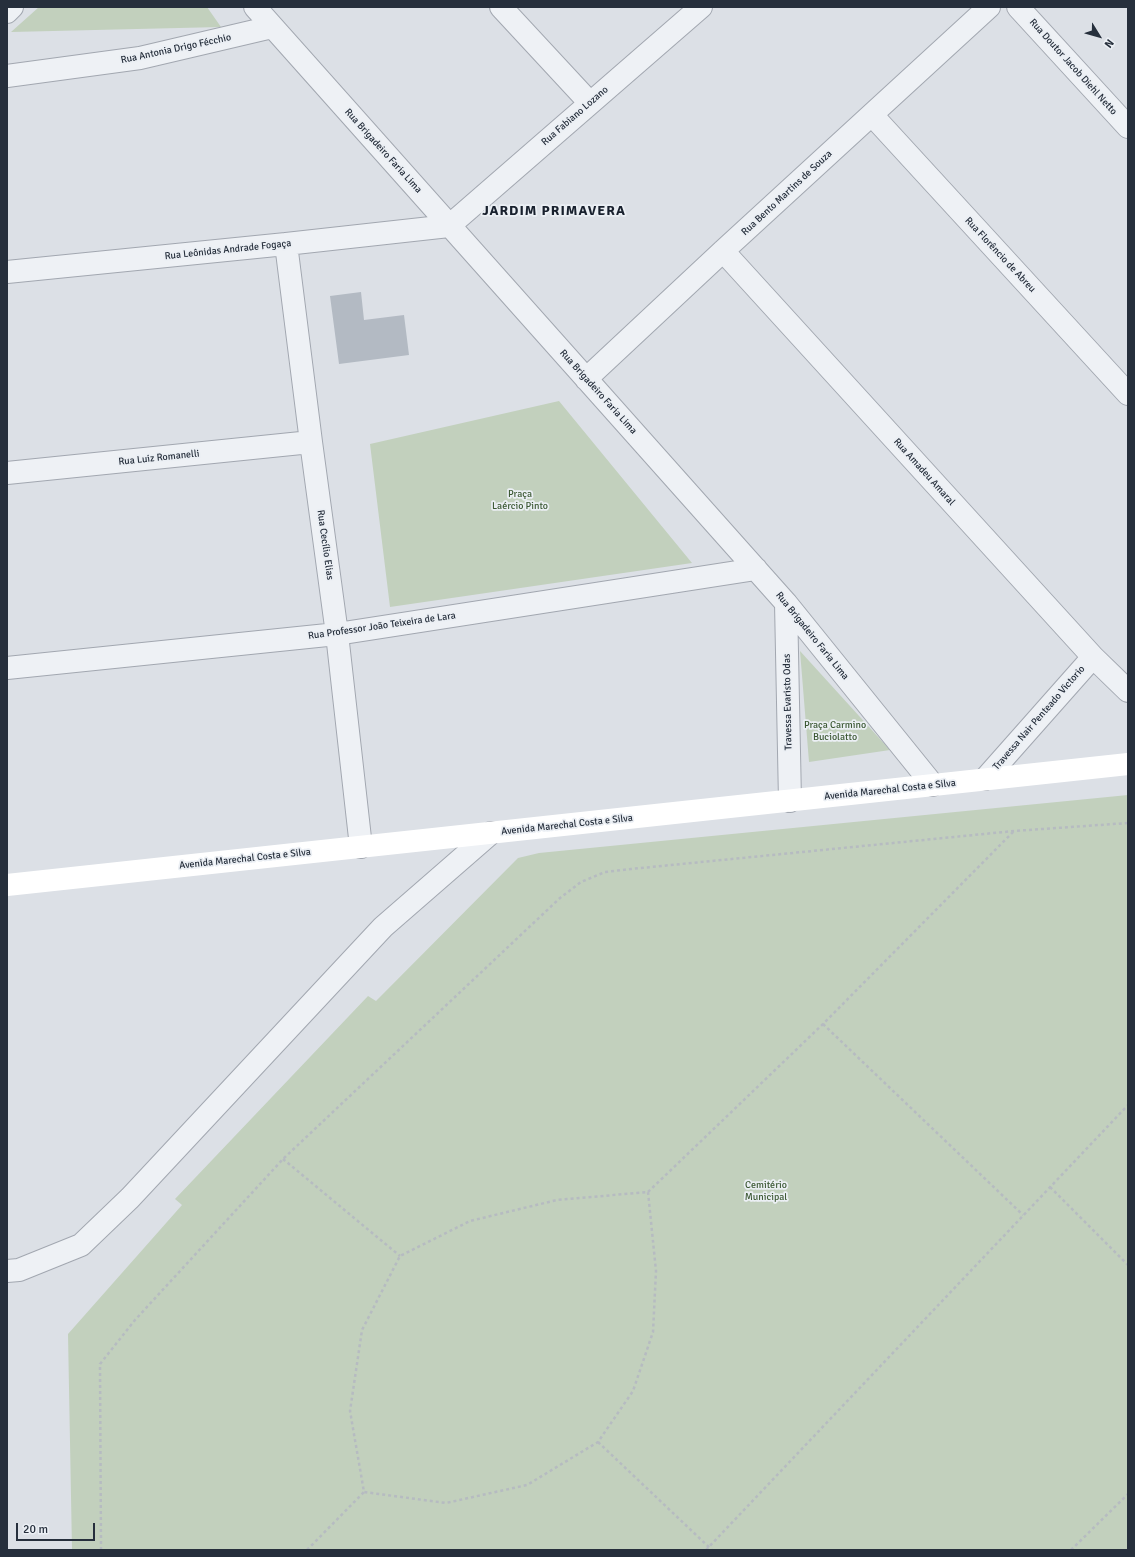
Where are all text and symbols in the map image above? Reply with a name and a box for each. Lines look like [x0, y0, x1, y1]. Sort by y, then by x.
street label: Rua Doutor Jacob Diehl Netto [1027, 16, 1119, 118]
north arrow [1079, 16, 1119, 56]
street label: Rua Antonia Drigo Fécchio [120, 31, 232, 67]
street label: Rua Fabiano Lozano [539, 84, 611, 148]
street label: Rua Brigadeiro Faria Lima [342, 106, 424, 196]
street label: Rua Bento Martins de Souza [739, 148, 835, 238]
district label: JARDIM PRIMAVERA [482, 203, 626, 219]
street label: Rua Florêncio de Abreu [962, 215, 1038, 295]
street label: Rua Leônidas Andrade Fogaça [164, 237, 292, 263]
street label: Rua Brigadeiro Faria Lima [557, 347, 639, 437]
street label: Rua Amadeu Amaral [891, 436, 957, 508]
street label: Rua Luiz Romanelli [118, 448, 200, 468]
park label: Praça Laércio Pinto [492, 488, 548, 512]
street label: Rua Cecílio Elias [314, 509, 336, 581]
street label: Rua Brigadeiro Faria Lima [773, 590, 851, 682]
street label: Rua Professor João Teixeira de Lara [307, 610, 457, 642]
street label: Travessa Evaristo Odas [781, 654, 795, 750]
street label: Travessa Nair Penteado Victorio [990, 663, 1088, 773]
park label: Praça Carmino Buciolatto [804, 719, 866, 742]
street label: Avenida Marechal Costa e Silva [824, 777, 956, 803]
street label: Avenida Marechal Costa e Silva [501, 812, 633, 838]
street label: Avenida Marechal Costa e Silva [179, 846, 311, 872]
park label: Cemitério Municipal [745, 1179, 787, 1202]
scale bar [18, 1515, 97, 1541]
text: 20 m [23, 1522, 48, 1537]

